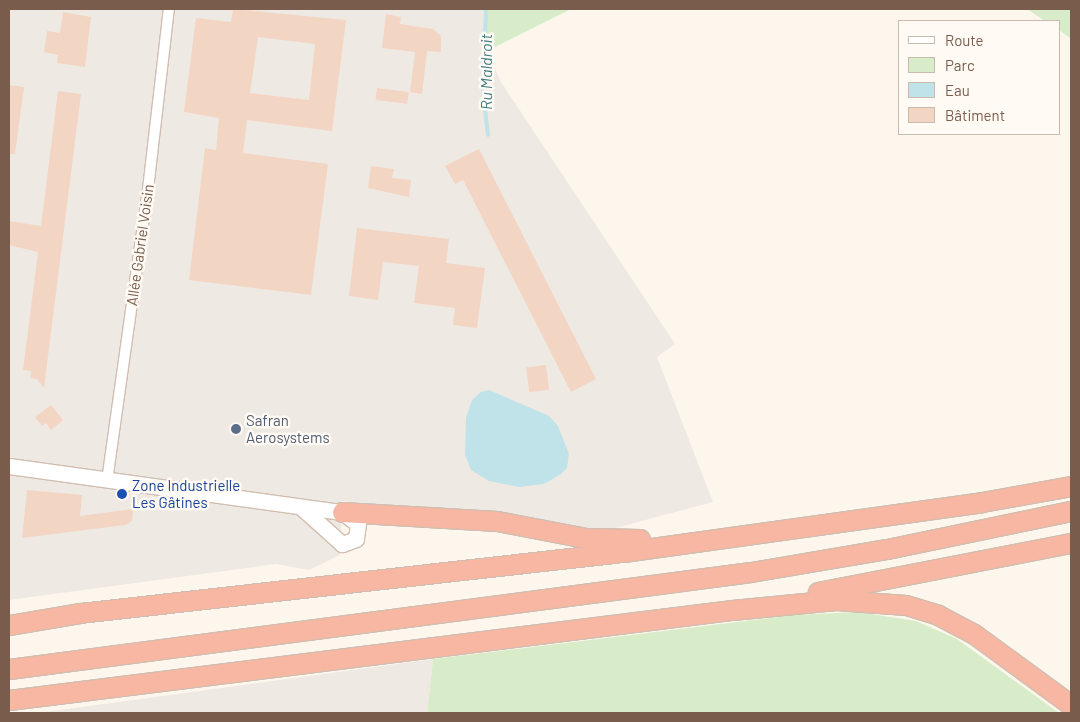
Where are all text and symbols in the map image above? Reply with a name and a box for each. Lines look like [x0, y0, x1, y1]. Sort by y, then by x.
legend [898, 20, 1060, 135]
text: Route [945, 31, 984, 49]
water label: Ru Maldroit [476, 34, 496, 110]
text: Parc [945, 56, 975, 74]
text: Eau [945, 81, 970, 99]
text: Bâtiment [945, 106, 1005, 124]
street label: Allée Gabriel Voisin [123, 183, 157, 307]
place label: Safran Aerosystems [246, 411, 330, 446]
marker: Safran Aerosystems [230, 423, 242, 435]
place label: Zone Industrielle Les Gâtines [132, 476, 240, 511]
marker: Zone Industrielle Les Gâtines [116, 488, 128, 500]

